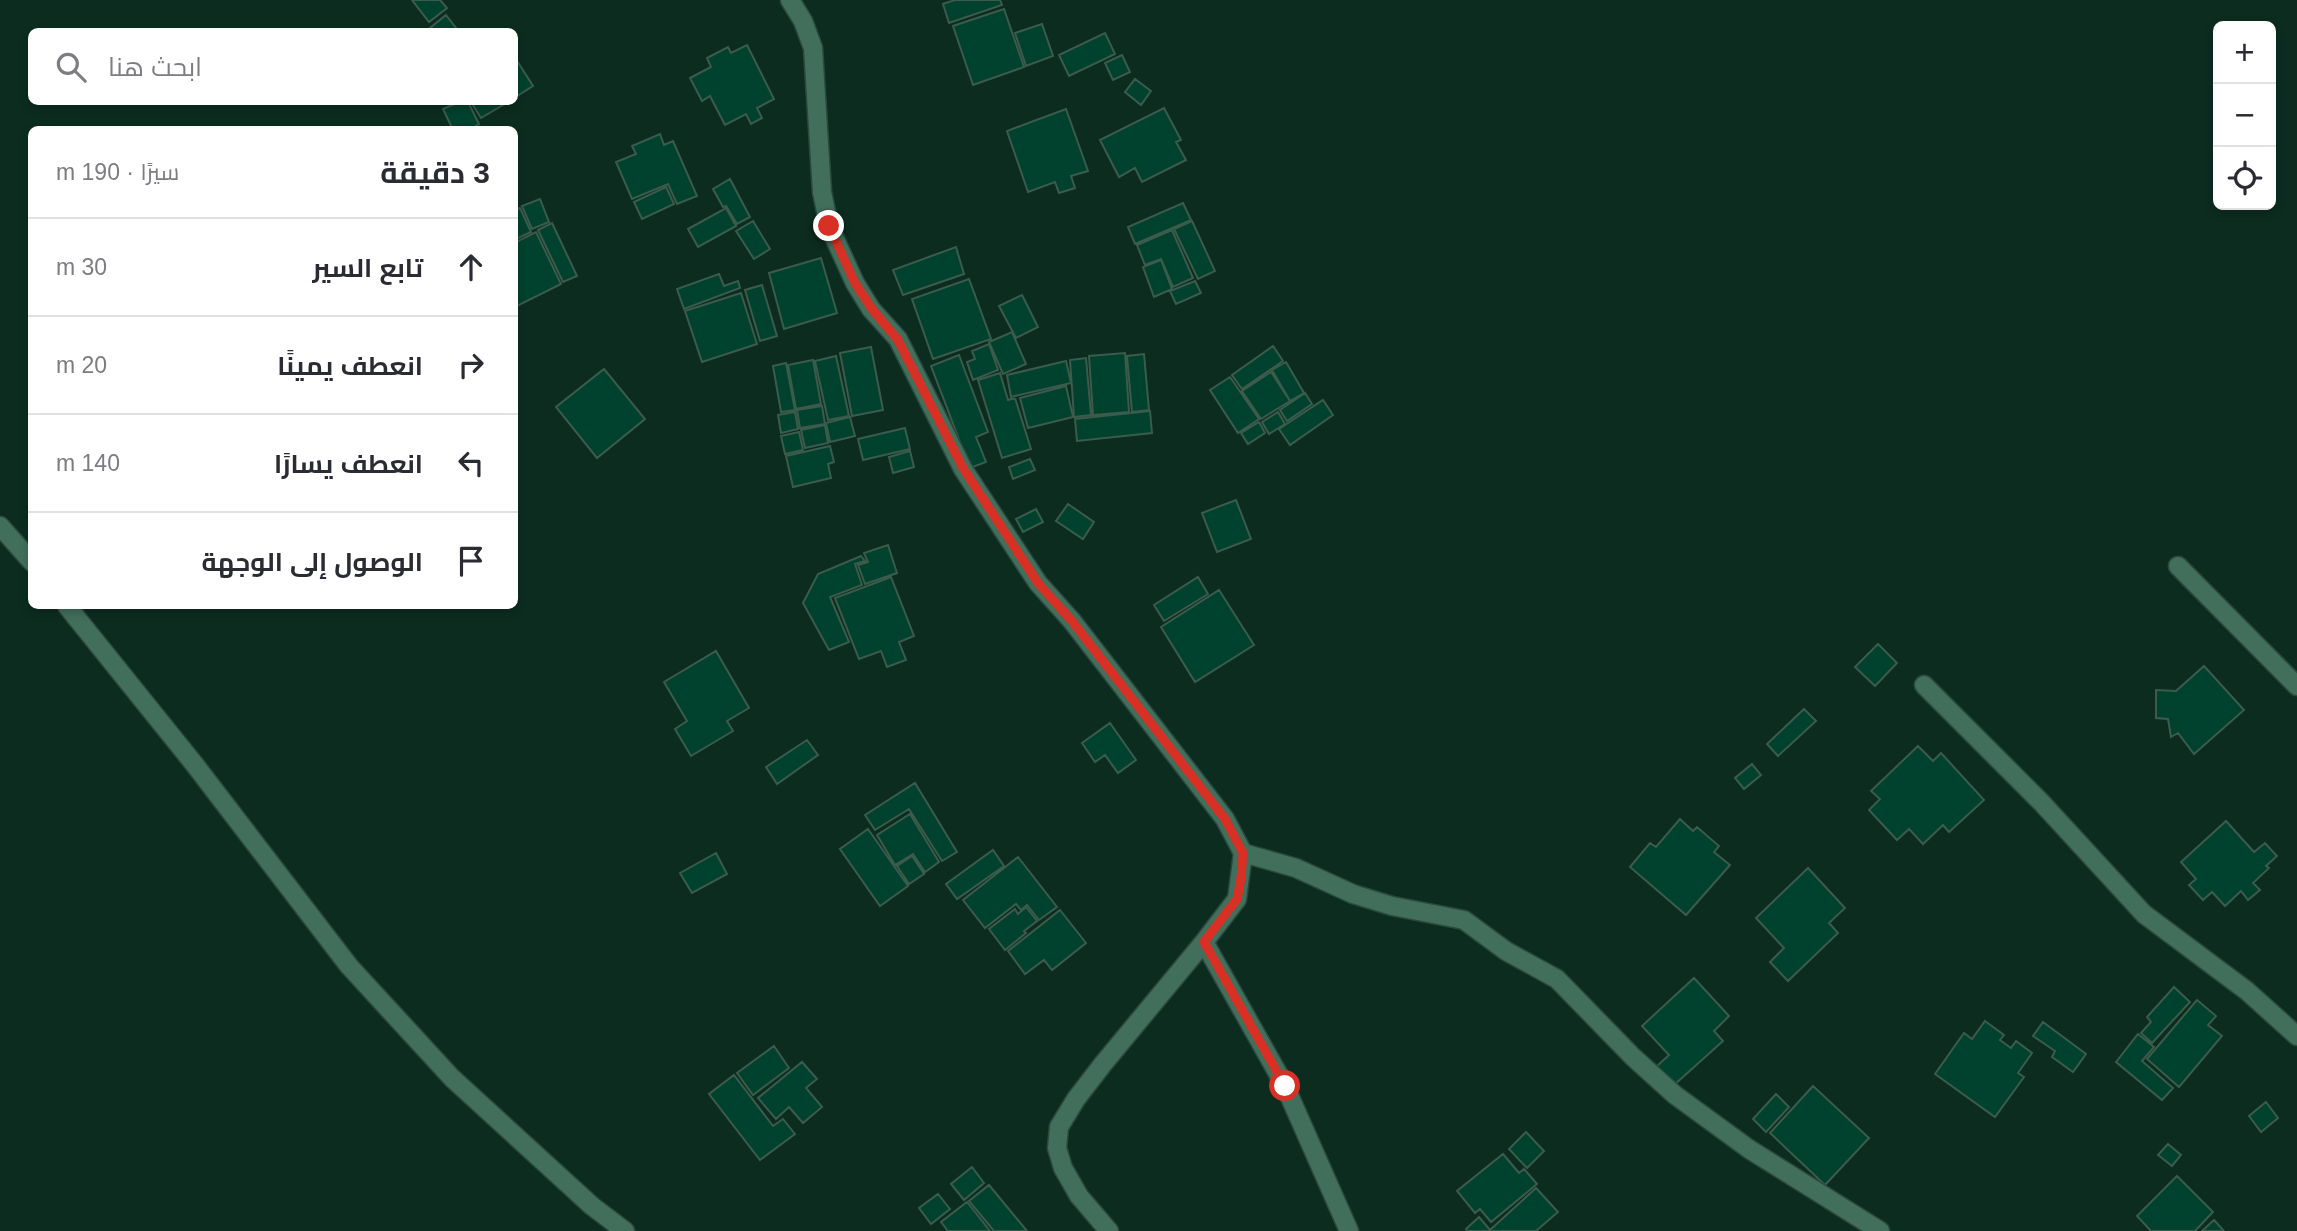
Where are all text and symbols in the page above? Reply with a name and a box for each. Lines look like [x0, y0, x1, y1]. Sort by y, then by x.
map controls [2213, 21, 2276, 210]
button: + [2213, 21, 2276, 84]
search box [28, 28, 518, 105]
icon: search [52, 48, 90, 86]
text: ابحث هنا [108, 52, 202, 82]
button: − [2213, 84, 2276, 147]
button: locate [2213, 147, 2276, 210]
text: 3 دقيقة [380, 156, 490, 189]
text: سيرًا · 190 m [56, 159, 179, 185]
route end [813, 210, 844, 241]
icon: ahead [452, 248, 490, 286]
text: تابع السير [312, 253, 423, 283]
text: 30 m [56, 254, 107, 280]
icon: right [452, 346, 490, 384]
text: انعطف يمينًا [277, 351, 423, 381]
text: 20 m [56, 352, 107, 378]
icon: left [452, 444, 490, 482]
text: انعطف يسارًا [274, 449, 423, 479]
text: 140 m [56, 450, 120, 476]
icon: arrive [452, 542, 490, 580]
text: الوصول إلى الوجهة [201, 547, 423, 577]
route start [1269, 1070, 1300, 1101]

